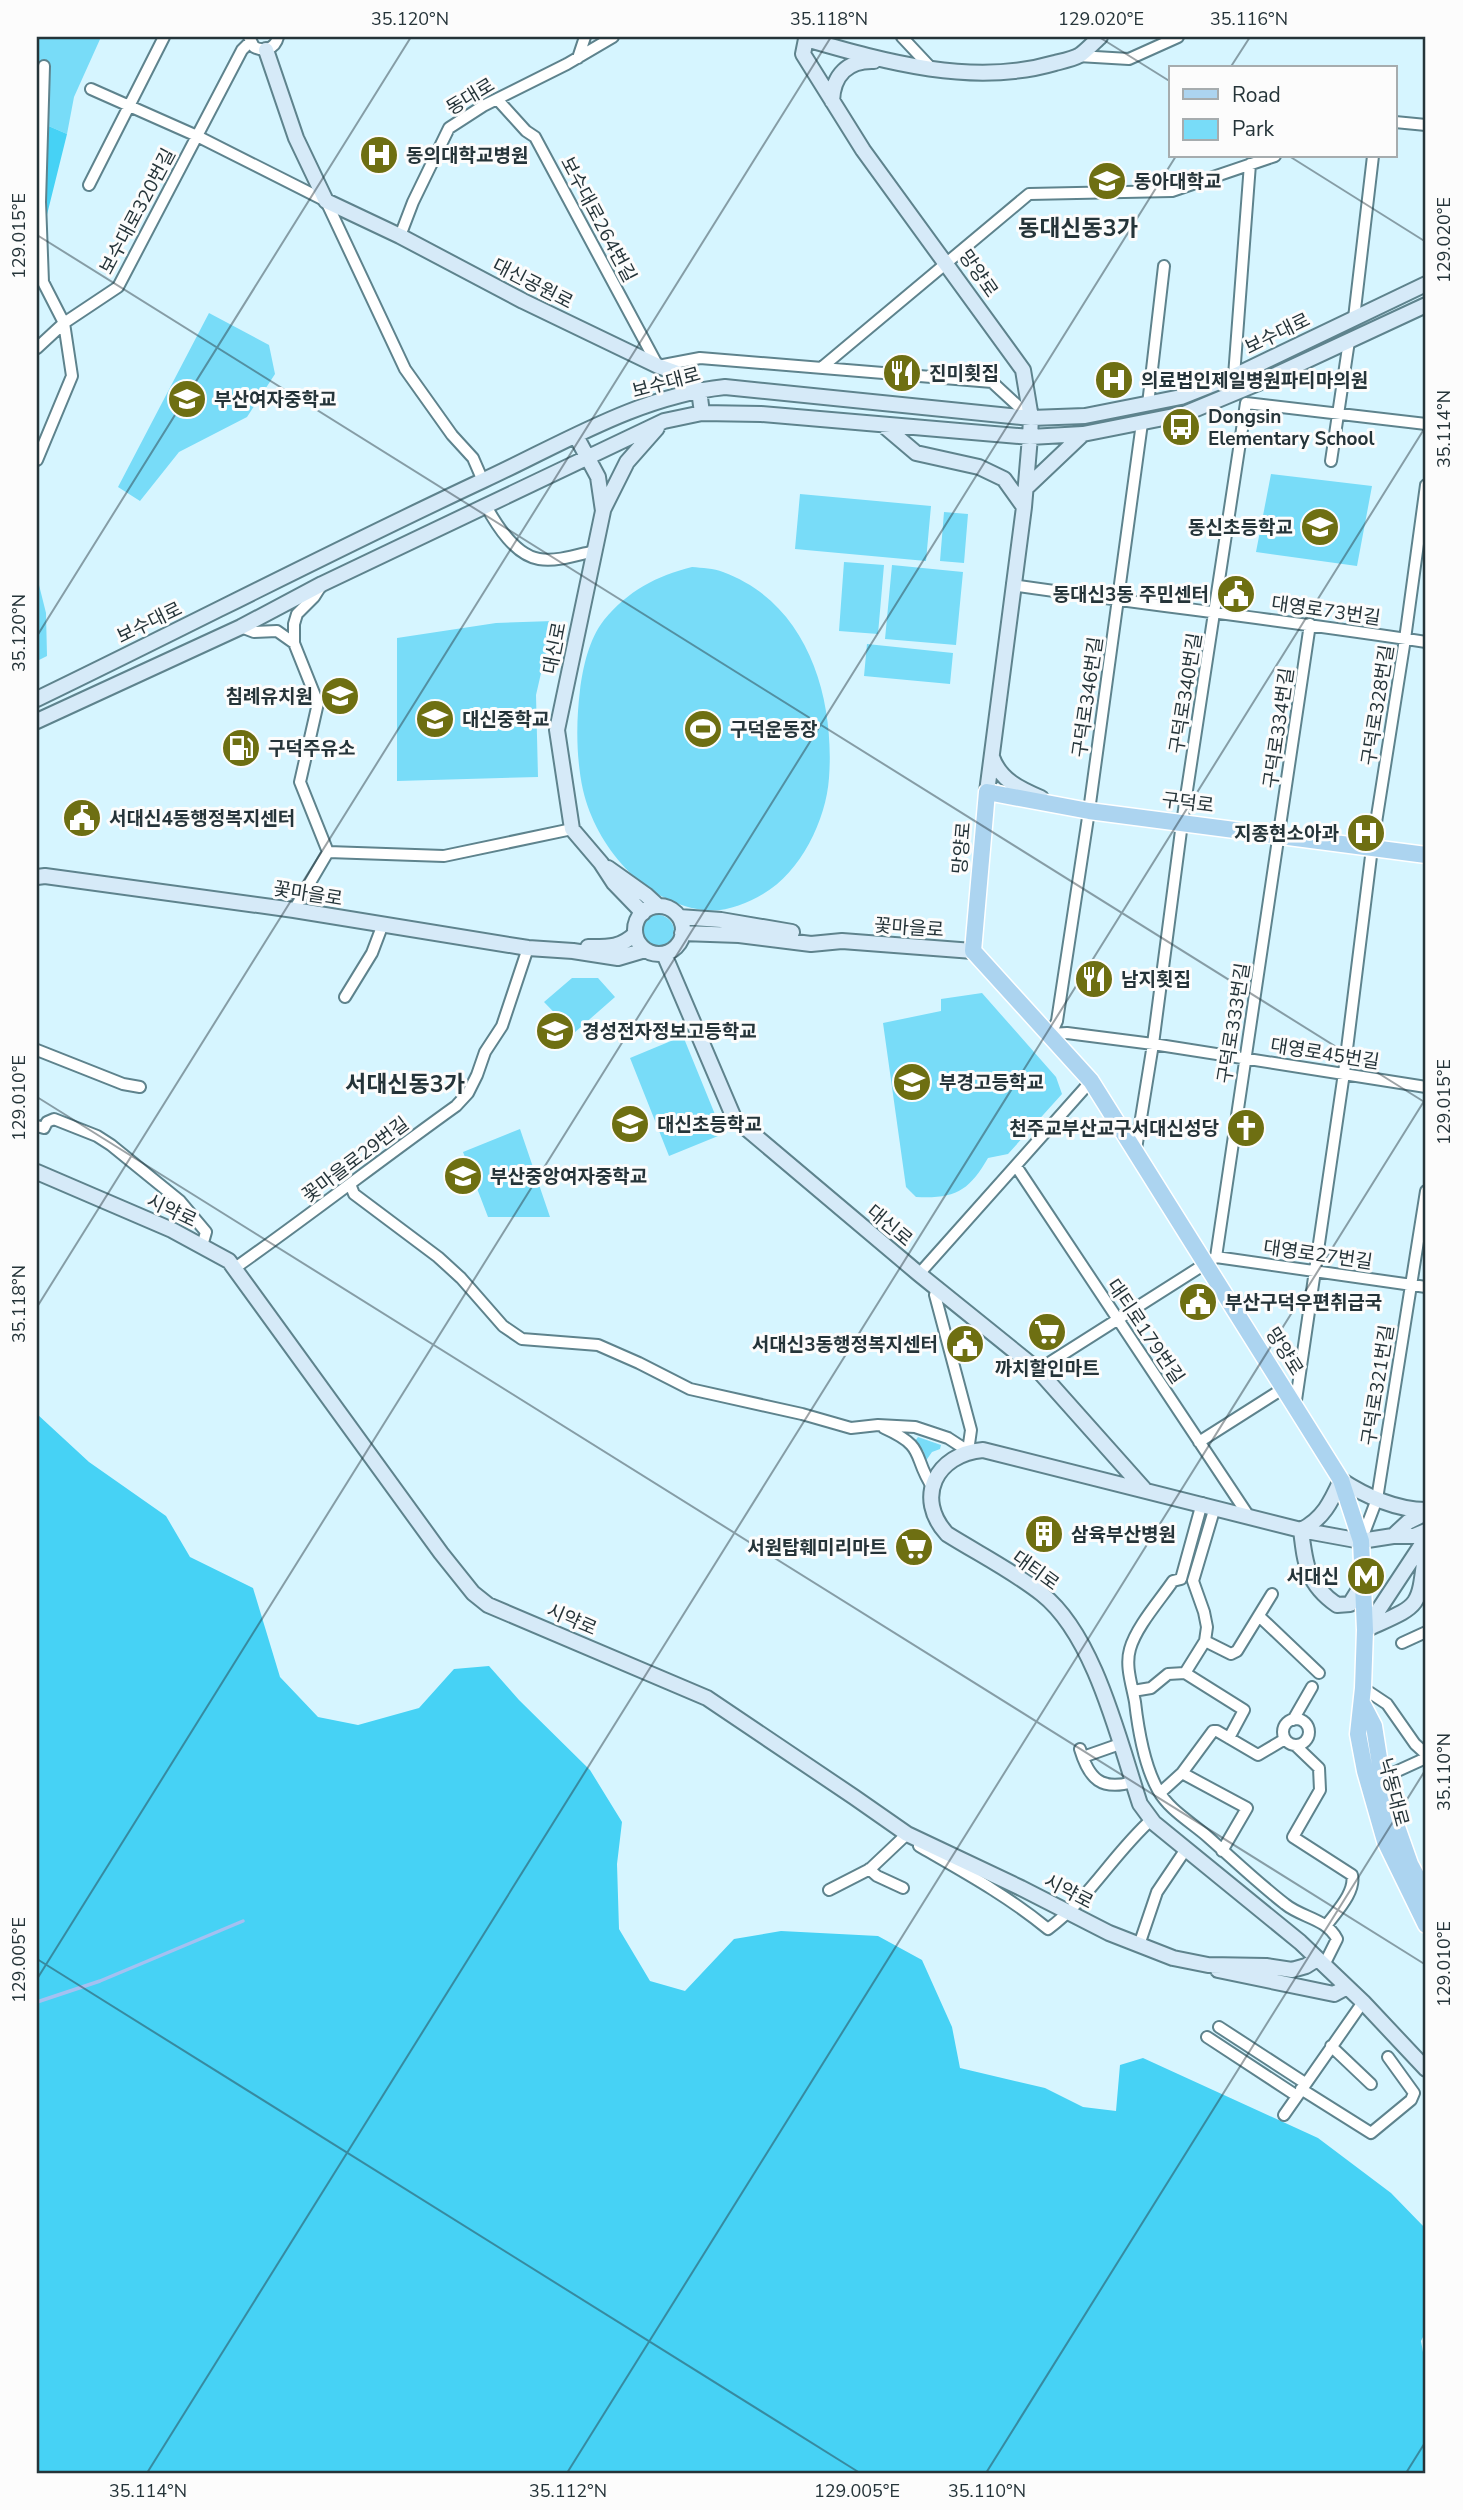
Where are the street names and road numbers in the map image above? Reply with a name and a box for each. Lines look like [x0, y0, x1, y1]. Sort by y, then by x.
street label: 동대로 [441, 72, 500, 122]
street label: 보수대로320번길 [94, 144, 182, 279]
street label: 보수대로264번길 [554, 152, 642, 287]
street label: 망양로 [952, 245, 1004, 303]
street label: 대신공원로 [488, 252, 577, 315]
street label: 보수대로 [1240, 307, 1315, 361]
street label: 보수대로 [629, 361, 703, 405]
street label: 대영로73번길 [1269, 590, 1382, 632]
street label: 보수대로 [112, 596, 187, 650]
street label: 대신로 [537, 620, 573, 676]
street label: 구덕로340번길 [1164, 631, 1208, 755]
street label: 구덕로346번길 [1067, 635, 1109, 759]
street label: 구덕로328번길 [1356, 643, 1400, 767]
street label: 구덕로334번길 [1258, 666, 1300, 790]
street label: 구덕로 [1160, 787, 1215, 819]
street label: 망양로 [947, 821, 977, 875]
street label: 꽃마을로 [271, 876, 344, 912]
street label: 꽃마을로 [873, 913, 945, 943]
street label: 구덕로333번길 [1212, 961, 1256, 1085]
street label: 대영로45번길 [1268, 1033, 1381, 1075]
street label: 꽃마을로29번길 [297, 1111, 414, 1209]
street label: 시약로 [142, 1188, 201, 1234]
street label: 대신로 [861, 1199, 918, 1253]
street label: 대영로27번길 [1261, 1234, 1374, 1276]
street label: 대티로179번길 [1100, 1274, 1190, 1389]
street label: 망양로 [1259, 1322, 1309, 1381]
street label: 구덕로321번길 [1356, 1323, 1400, 1447]
street label: 대티로 [1007, 1545, 1064, 1597]
street label: 시약로 [542, 1598, 601, 1642]
street label: 낙동대로 [1371, 1755, 1415, 1829]
street label: 시약로 [1039, 1868, 1098, 1915]

